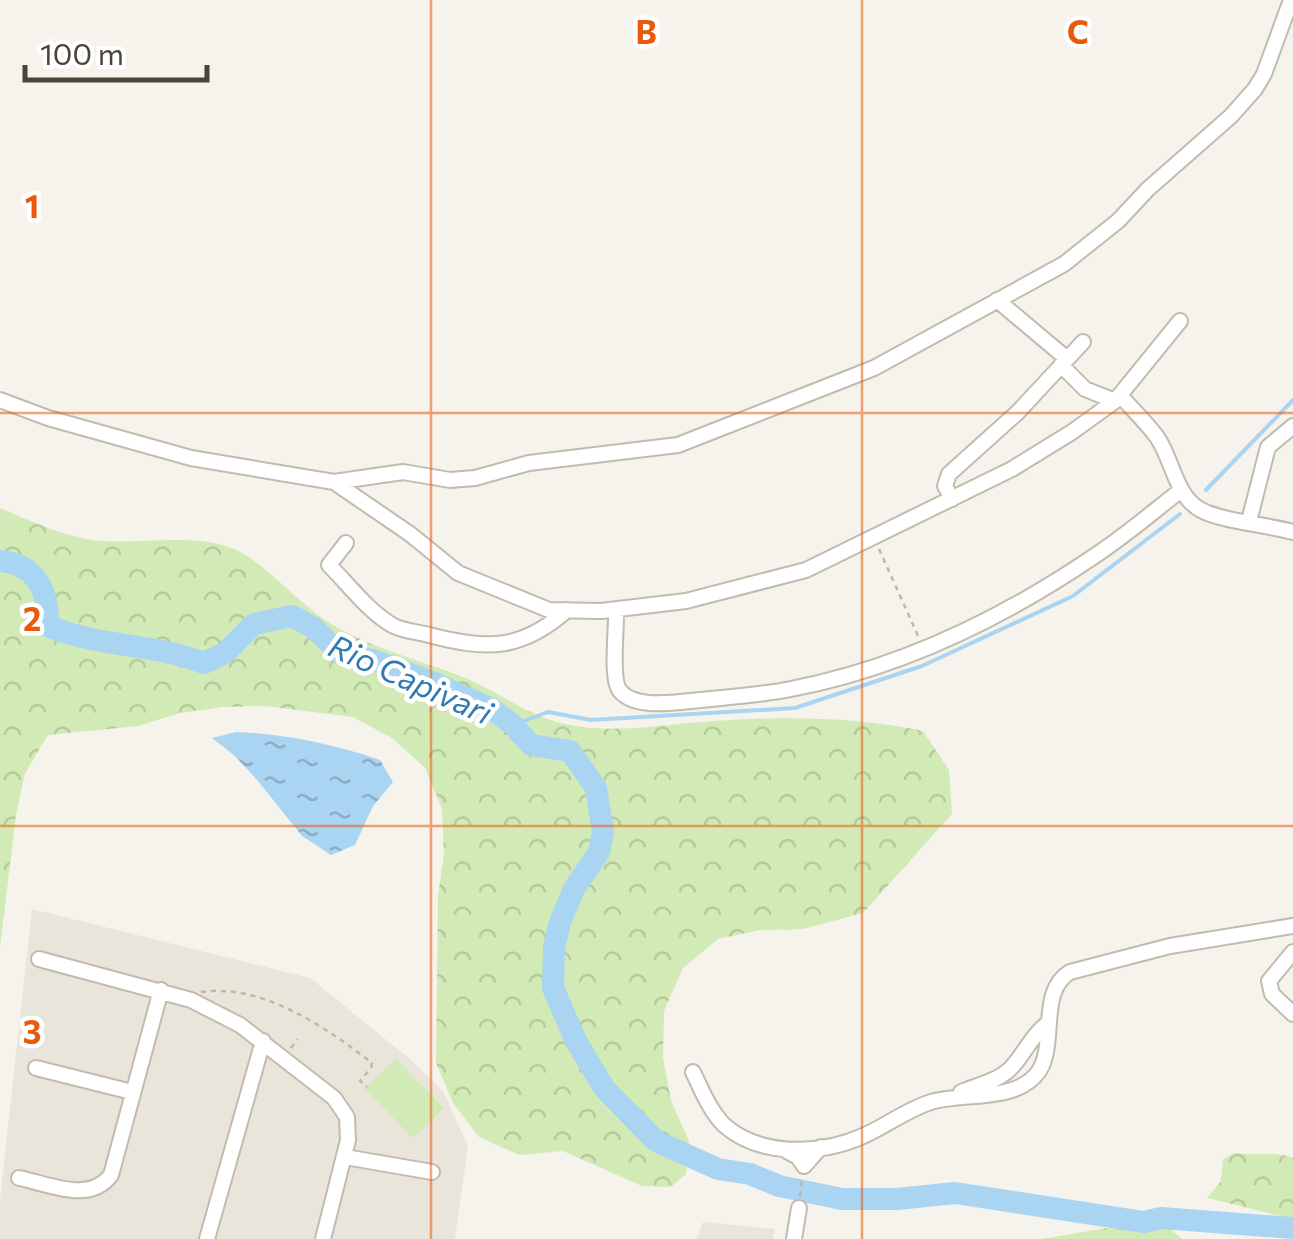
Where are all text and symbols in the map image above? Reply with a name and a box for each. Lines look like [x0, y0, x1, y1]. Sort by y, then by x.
text: B [635, 11, 657, 51]
text: C [1067, 11, 1089, 51]
scale bar [25, 20, 208, 82]
text: 100 m [40, 34, 124, 71]
text: 1 [25, 185, 39, 225]
text: 2 [23, 598, 41, 638]
water label: Rio Capivari [323, 624, 500, 732]
text: 3 [23, 1011, 41, 1051]

